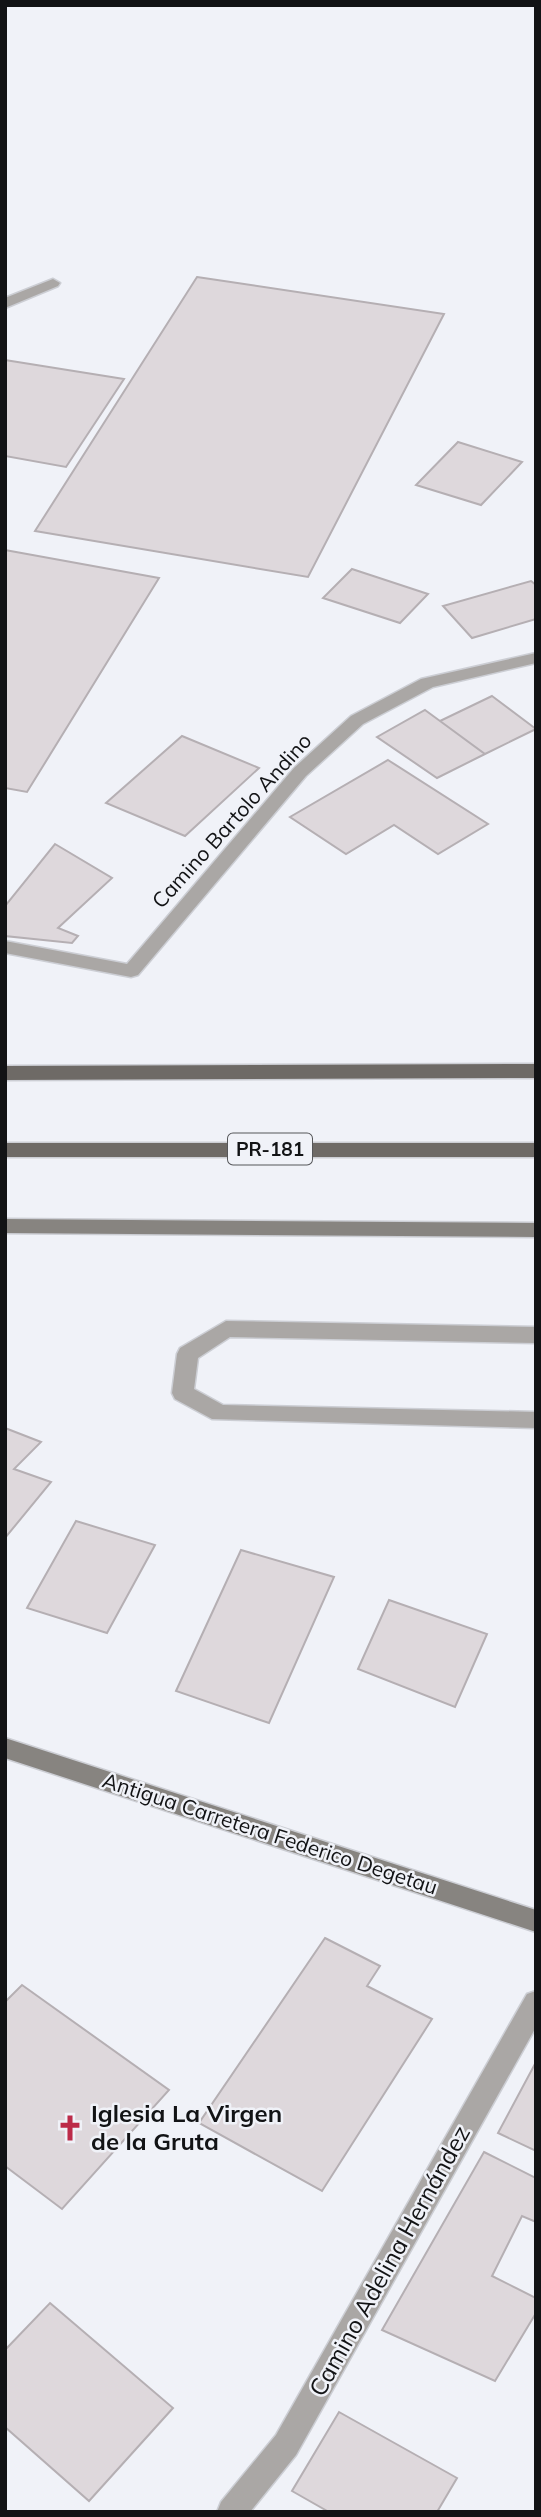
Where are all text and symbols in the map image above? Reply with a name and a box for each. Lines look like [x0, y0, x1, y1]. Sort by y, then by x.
street label: Camino Bartolo Andino [146, 728, 317, 913]
road number: PR-181 [228, 1134, 312, 1164]
street label: Antigua Carretera Federico Degetau [100, 1766, 441, 1900]
place label: Iglesia La Virgen de la Gruta [91, 2098, 282, 2156]
church icon: Iglesia La Virgen de la Gruta [55, 2113, 85, 2143]
street label: Camino Adelina Hernández [302, 2120, 476, 2401]

